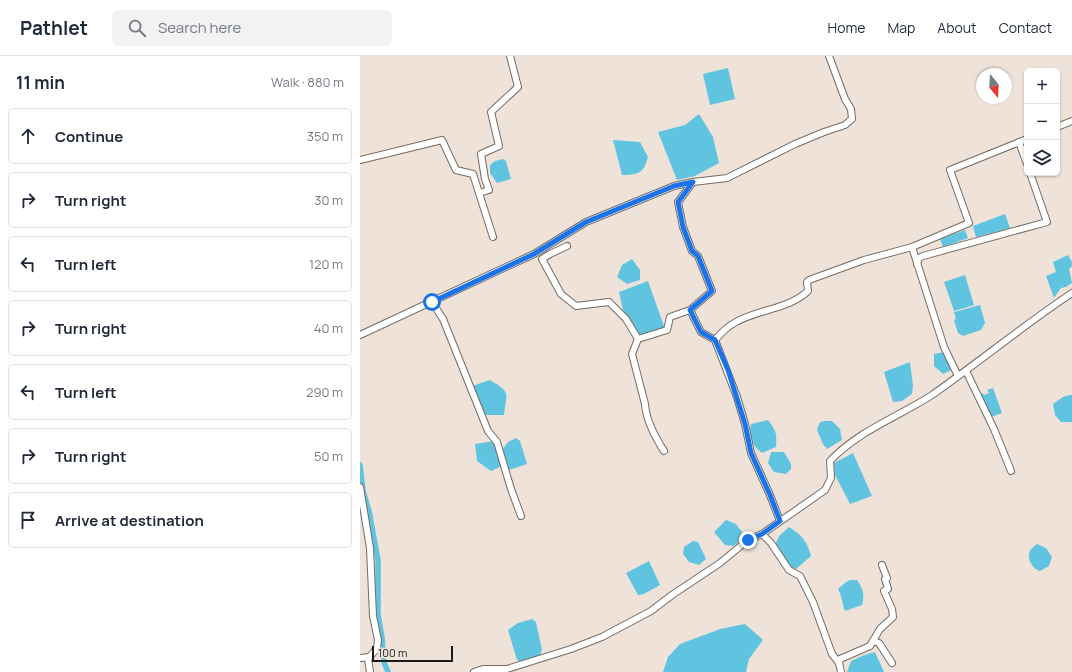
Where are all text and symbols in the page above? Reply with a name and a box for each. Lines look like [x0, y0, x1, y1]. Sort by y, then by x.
search box [112, 10, 392, 46]
text: Pathlet [20, 15, 88, 41]
icon: search [126, 17, 148, 39]
text: Search here [158, 17, 241, 38]
text: Home [828, 18, 865, 37]
text: Map [887, 18, 915, 37]
text: About [937, 18, 977, 37]
text: Contact [999, 18, 1052, 37]
north arrow [976, 68, 1012, 104]
map controls [1024, 68, 1060, 176]
button: + [1024, 68, 1060, 104]
text: 11 min [16, 71, 65, 94]
text: Walk · 880 m [271, 73, 344, 91]
button: − [1024, 104, 1060, 140]
icon: ahead [17, 125, 39, 147]
text: Continue [55, 126, 123, 147]
text: 350 m [307, 127, 343, 145]
button: layers [1024, 140, 1060, 176]
icon: right [17, 189, 39, 211]
text: Turn right [55, 190, 126, 211]
text: 30 m [314, 191, 343, 209]
icon: left [17, 253, 39, 275]
text: Turn left [55, 254, 117, 275]
text: 120 m [309, 255, 343, 273]
route start [423, 293, 441, 311]
icon: right [17, 317, 39, 339]
text: Turn right [55, 318, 126, 339]
text: 40 m [314, 319, 343, 337]
icon: left [17, 381, 39, 403]
text: Turn left [55, 382, 117, 403]
text: 290 m [306, 383, 343, 401]
icon: right [17, 445, 39, 467]
text: Turn right [55, 446, 126, 467]
text: 50 m [314, 447, 343, 465]
icon: arrive [17, 509, 39, 531]
text: Arrive at destination [55, 510, 204, 531]
route end [739, 531, 757, 549]
scale bar [372, 644, 453, 663]
text: 100 m [378, 645, 407, 660]

